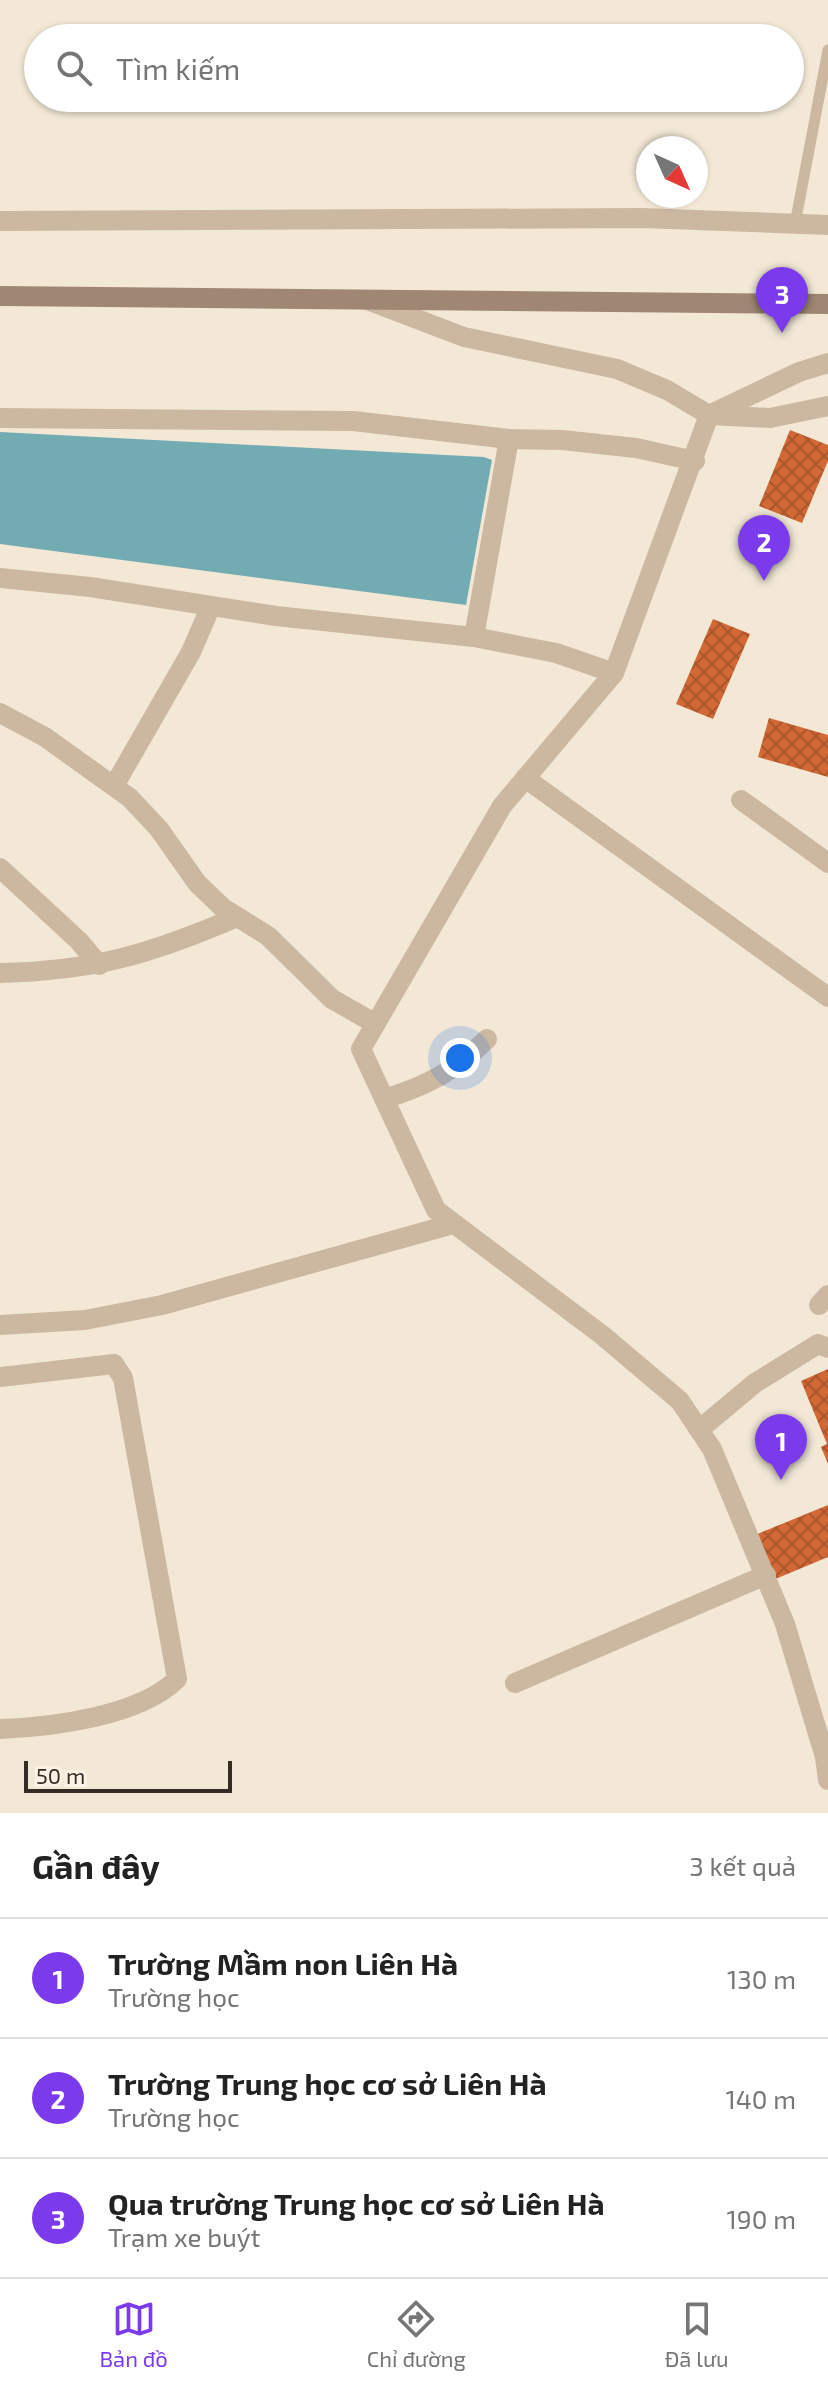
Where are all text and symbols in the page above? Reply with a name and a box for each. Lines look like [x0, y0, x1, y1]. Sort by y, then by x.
search box [24, 24, 804, 112]
icon: search [52, 46, 96, 90]
text: Tìm kiếm [116, 50, 240, 86]
north arrow [636, 136, 708, 208]
pin: 3 [756, 267, 808, 333]
pin: 2 [738, 515, 790, 581]
your location [440, 1038, 480, 1078]
pin: 1 [755, 1414, 807, 1480]
scale bar [24, 1757, 232, 1793]
text: 50 m [36, 1762, 85, 1788]
text: Gần đây [32, 1845, 160, 1886]
text: 3 kết quả [689, 1850, 796, 1881]
text: Trường Mầm non Liên Hà [108, 1945, 458, 1981]
text: 1 [52, 1963, 64, 1994]
text: 130 m [727, 1963, 796, 1994]
text: Trường học [108, 1981, 240, 2012]
text: Trường Trung học cơ sở Liên Hà [108, 2065, 547, 2101]
text: 2 [50, 2083, 66, 2114]
text: 140 m [725, 2083, 796, 2114]
text: Trường học [108, 2101, 240, 2132]
text: Qua trường Trung học cơ sở Liên Hà [108, 2185, 605, 2221]
text: 3 [51, 2203, 65, 2234]
text: 190 m [727, 2203, 796, 2234]
text: Trạm xe buýt [108, 2221, 260, 2252]
tab: Bản đồ [99, 2297, 168, 2371]
tab: Chỉ đường [367, 2297, 466, 2371]
tab: Đã lưu [665, 2297, 729, 2371]

